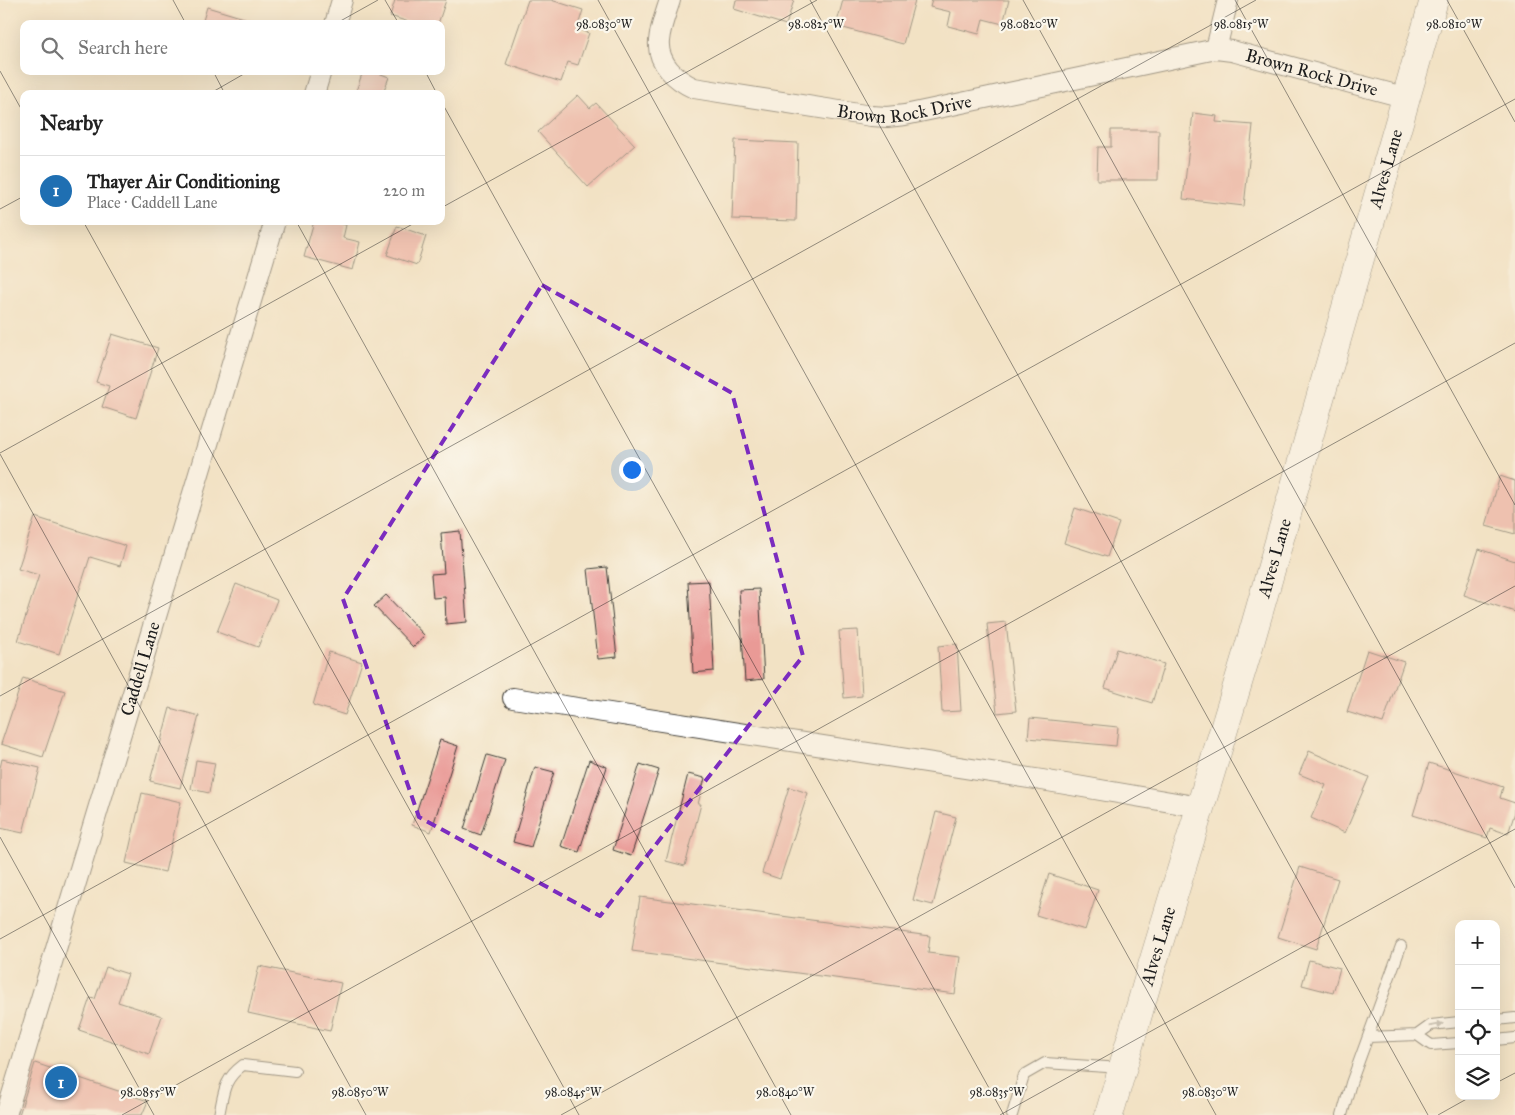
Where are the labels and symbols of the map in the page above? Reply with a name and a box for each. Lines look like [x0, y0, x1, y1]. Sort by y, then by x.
text: 98.0830°W [576, 17, 633, 31]
text: 98.0825°W [788, 17, 845, 31]
text: 98.0820°W [1000, 17, 1058, 31]
text: 98.0815°W [1214, 17, 1269, 31]
text: 98.0810°W [1426, 17, 1483, 31]
street label: Brown Rock Drive [1243, 44, 1380, 101]
street label: Brown Rock Drive [835, 90, 974, 128]
street label: Alves Lane [1364, 127, 1408, 212]
your location [619, 457, 645, 483]
street label: Alves Lane [1252, 516, 1296, 601]
street label: Caddell Lane [116, 619, 165, 719]
street label: Alves Lane [1136, 904, 1180, 989]
one-way arrow [1429, 1021, 1445, 1029]
pin: 1 [45, 1063, 77, 1101]
text: 98.0855°W [120, 1085, 176, 1099]
text: 98.0850°W [332, 1085, 389, 1099]
text: 98.0845°W [545, 1085, 602, 1099]
text: 98.0840°W [756, 1085, 815, 1099]
text: 98.0835°W [970, 1085, 1025, 1099]
text: 98.0830°W [1182, 1085, 1239, 1099]

